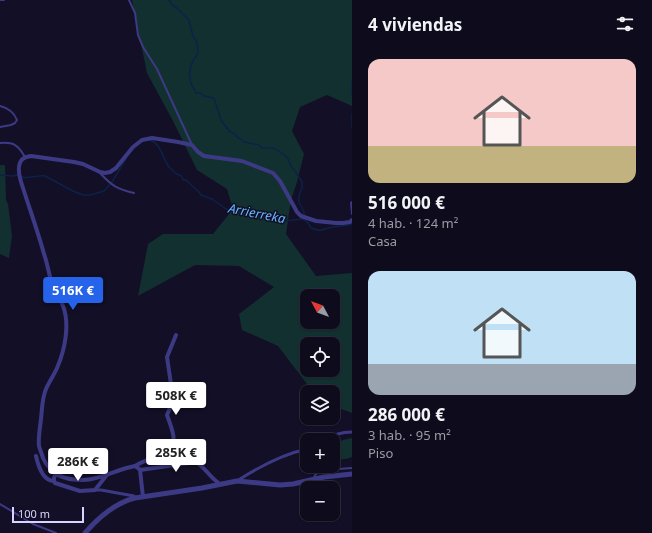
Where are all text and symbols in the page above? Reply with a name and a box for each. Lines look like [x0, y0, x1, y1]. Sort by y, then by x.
text: 4 viviendas [368, 13, 462, 36]
icon: filters [614, 13, 636, 35]
icon: home [466, 85, 538, 157]
text: 516 000 € [368, 191, 445, 214]
water label: Arrierreka [226, 198, 288, 227]
text: 4 hab. · 124 m² [368, 214, 458, 232]
text: Casa [368, 232, 397, 250]
pin: 516K € [40, 277, 106, 311]
text: 516K € [52, 281, 94, 299]
north arrow [300, 289, 340, 329]
map controls [300, 289, 340, 521]
icon: home [466, 297, 538, 369]
button: locate [300, 337, 340, 377]
pin: 508K € [143, 382, 209, 416]
button: layers [300, 385, 340, 425]
text: 508K € [155, 386, 197, 404]
text: 286 000 € [368, 403, 445, 426]
text: 3 hab. · 95 m² [368, 426, 451, 444]
button: + [300, 433, 340, 473]
pin: 285K € [143, 439, 209, 473]
text: 285K € [155, 443, 197, 461]
text: Piso [368, 444, 393, 462]
pin: 286K € [45, 448, 111, 482]
text: 286K € [57, 452, 99, 470]
button: − [300, 481, 340, 521]
scale bar [12, 505, 84, 524]
text: 100 m [18, 506, 50, 521]

